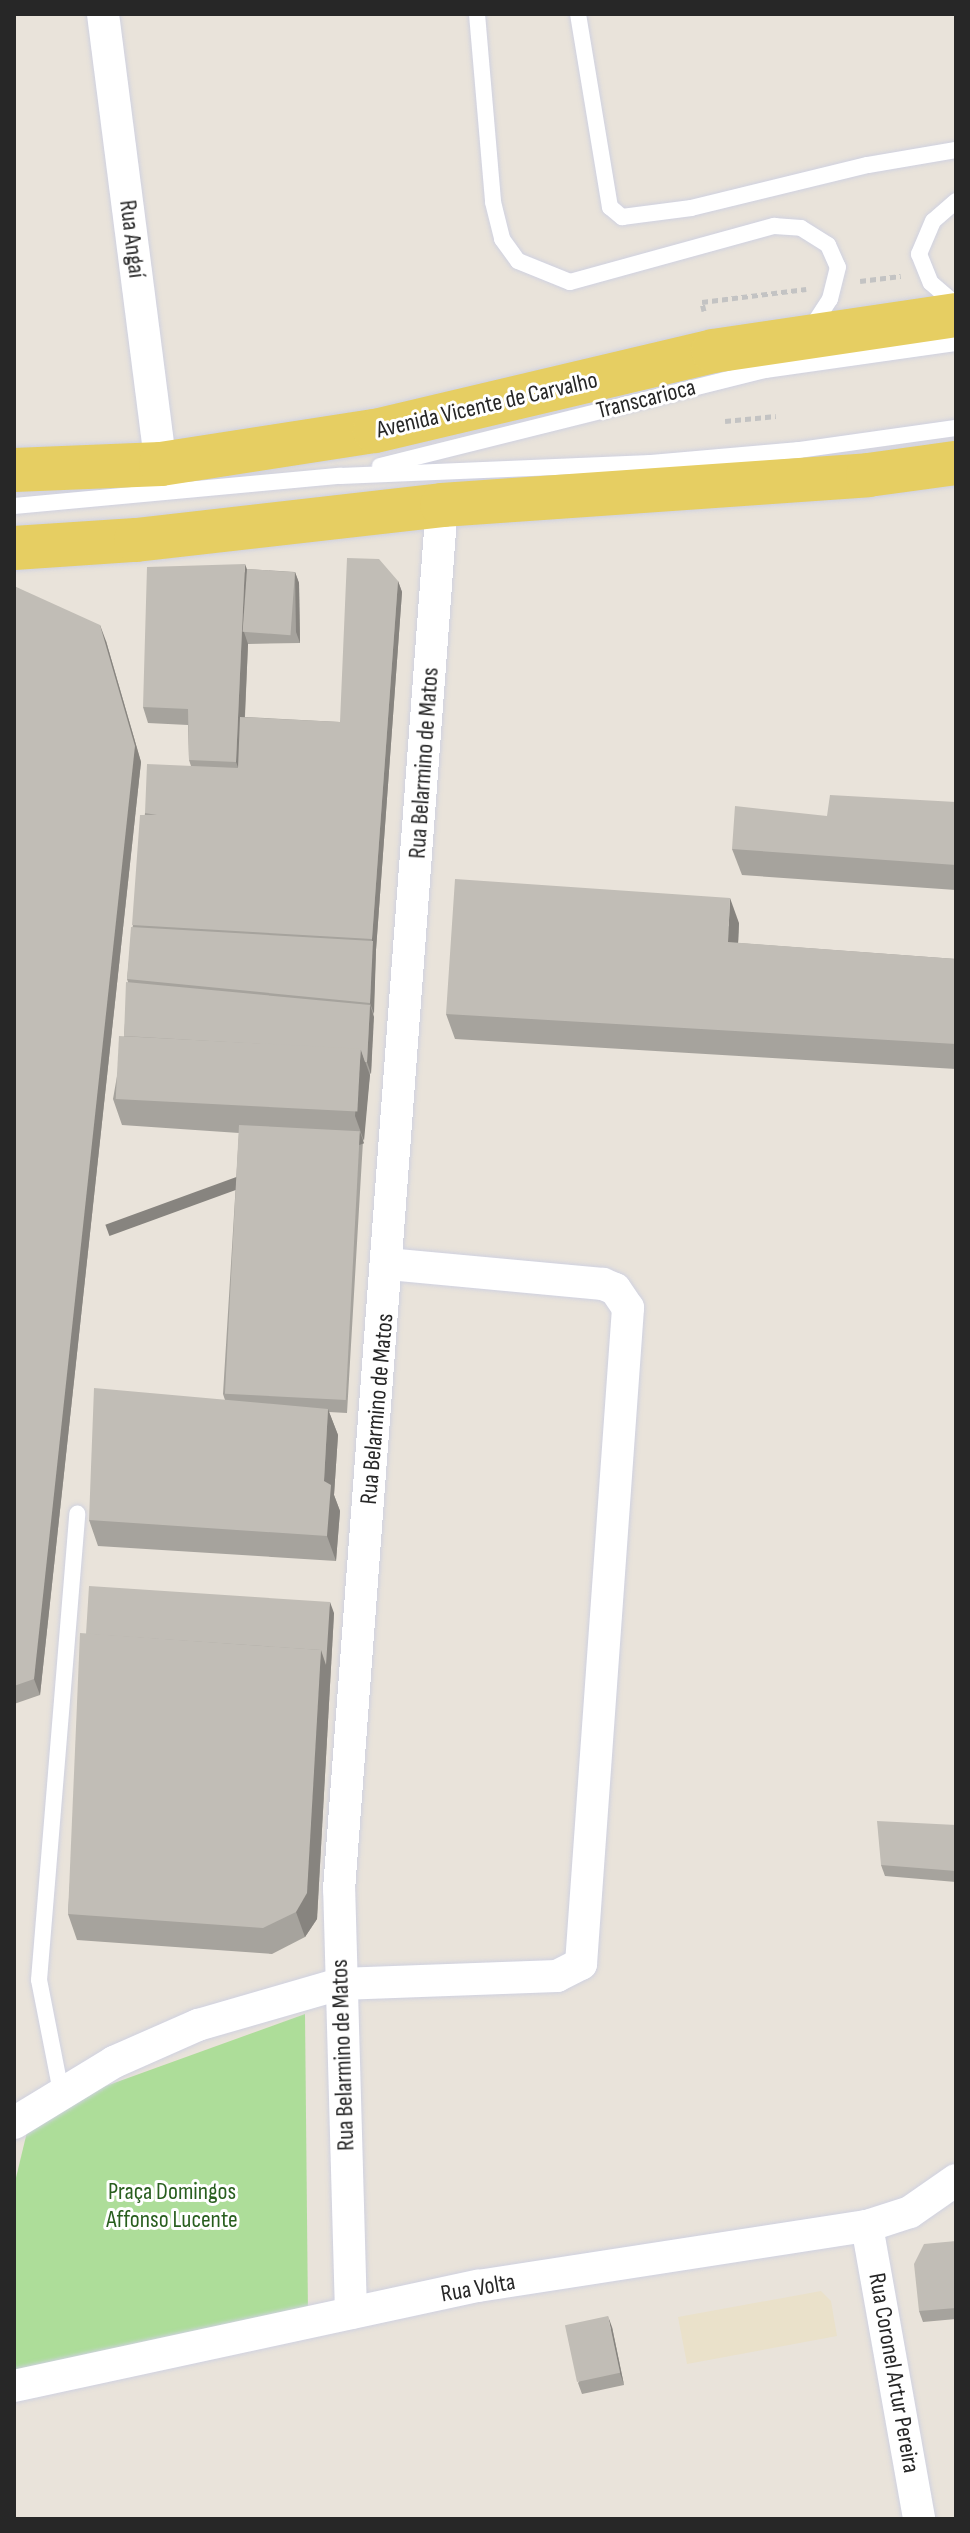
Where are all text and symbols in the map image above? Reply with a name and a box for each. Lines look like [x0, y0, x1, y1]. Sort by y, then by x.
street label: Rua Angaí [113, 198, 151, 280]
street label: Avenida Vicente de Carvalho [374, 366, 600, 444]
street label: Transcarioca [594, 373, 698, 425]
street label: Rua Belarmino de Matos [403, 666, 445, 860]
street label: Rua Belarmino de Matos [354, 1312, 400, 1506]
street label: Rua Belarmino de Matos [325, 1959, 361, 2151]
park label: Praça Domingos Affonso Lucente [106, 2178, 238, 2234]
street label: Rua Volta [439, 2267, 517, 2309]
street label: Rua Coronel Artur Pereira [862, 2271, 926, 2475]

